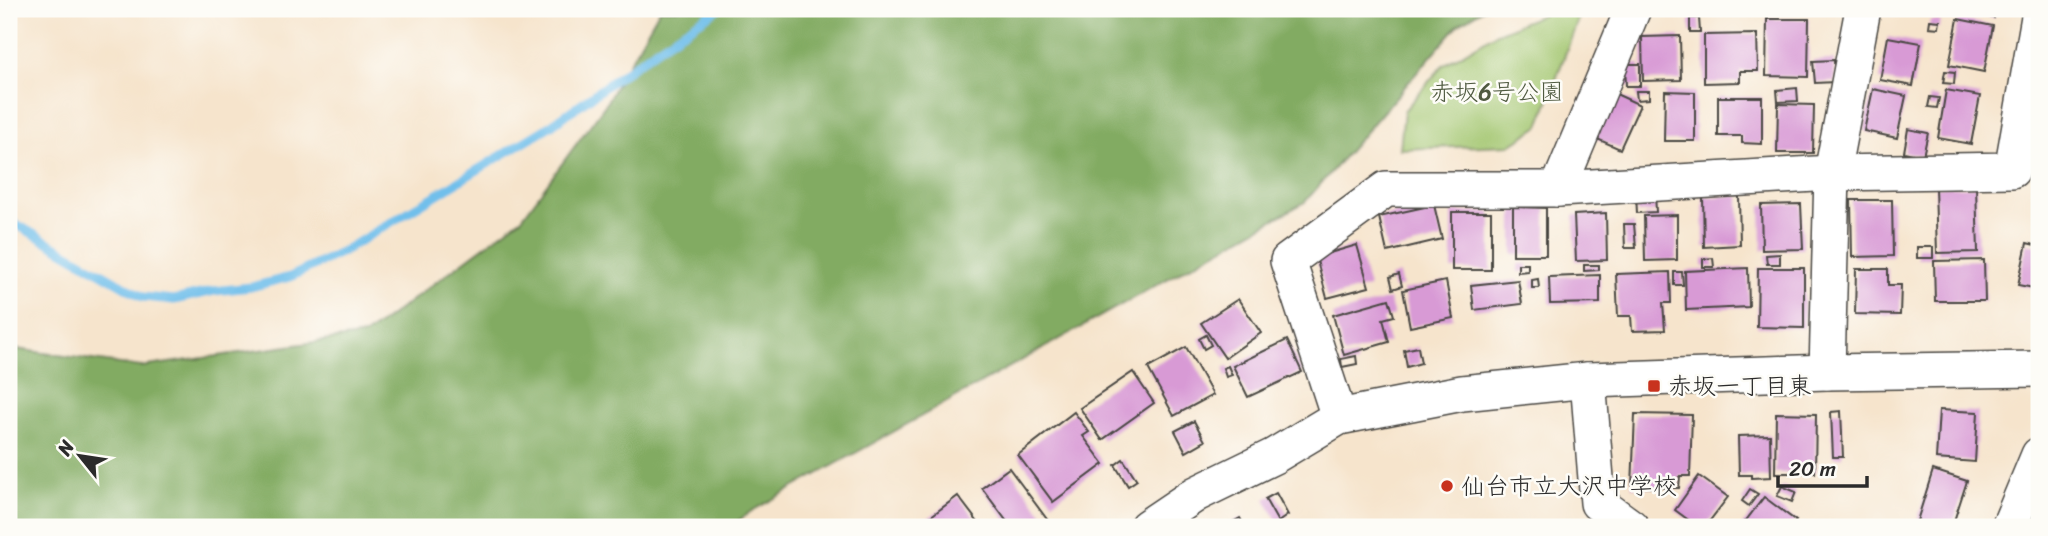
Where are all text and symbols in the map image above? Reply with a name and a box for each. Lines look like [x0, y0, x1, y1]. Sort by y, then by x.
park label: 赤坂6号公園 [1430, 71, 1564, 113]
place label: 赤坂一丁目東 [1668, 365, 1812, 407]
marker: 赤坂一丁目東 [1646, 378, 1662, 394]
north arrow [46, 420, 116, 490]
text: N [48, 433, 84, 463]
scale bar [1778, 445, 1868, 489]
text: 20 m [1789, 450, 1836, 488]
place label: 仙台市立大沢中学校 [1461, 465, 1677, 507]
marker: 仙台市立大沢中学校 [1439, 478, 1455, 494]

